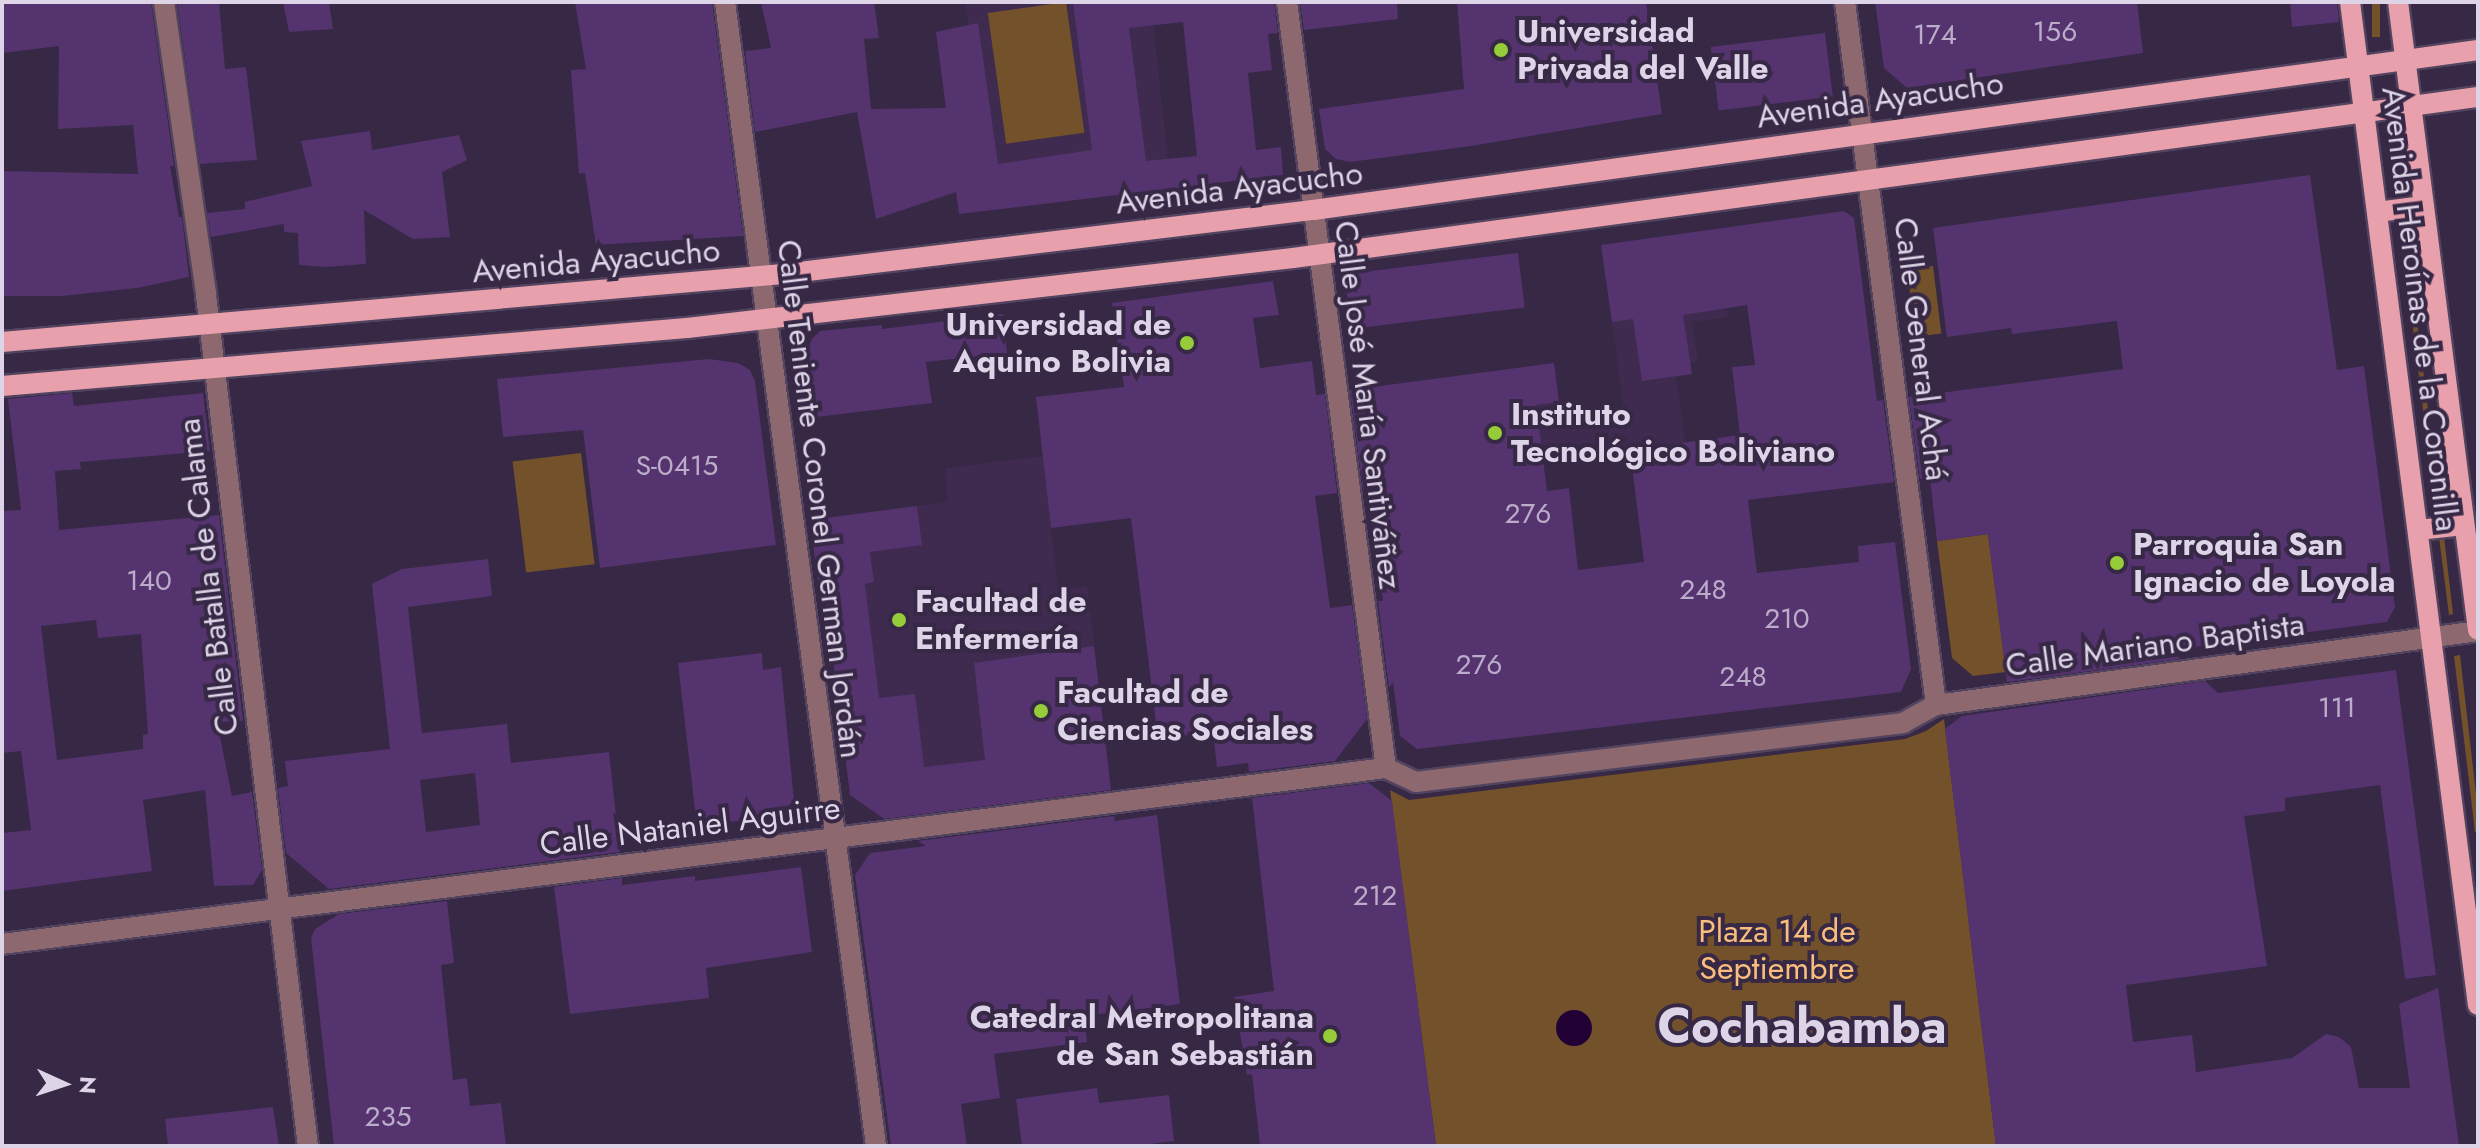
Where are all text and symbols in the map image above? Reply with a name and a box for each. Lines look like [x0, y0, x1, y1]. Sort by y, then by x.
place label: Universidad Privada del Valle [1517, 13, 1768, 88]
house number: 156 [2033, 15, 2077, 49]
house number: 174 [1913, 18, 1957, 52]
marker: Universidad Privada del Valle [1492, 41, 1510, 59]
street label: Avenida Ayacucho [1754, 64, 2006, 136]
street label: Avenida Heroínas de la Coronilla [2374, 85, 2466, 533]
street label: Avenida Ayacucho [1113, 154, 1365, 222]
street label: Calle General Achá [1886, 215, 1956, 483]
street label: Calle José María Santiváñez [1326, 219, 1410, 591]
street label: Avenida Ayacucho [470, 231, 722, 291]
street label: Calle Teniente Coronel German Jordán [769, 238, 871, 760]
place label: Universidad de Aquino Bolivia [946, 306, 1171, 381]
marker: Universidad de Aquino Bolivia [1178, 334, 1196, 352]
place label: Instituto Tecnológico Boliviano [1511, 396, 1835, 471]
street label: Calle Batalla de Calama [170, 416, 246, 738]
marker: Instituto Tecnológico Boliviano [1486, 424, 1504, 442]
house number: S-0415 [636, 449, 718, 483]
house number: 276 [1505, 497, 1551, 531]
place label: Parroquia San Ignacio de Loyola [2133, 526, 2395, 601]
marker: Parroquia San Ignacio de Loyola [2108, 554, 2126, 572]
house number: 140 [126, 564, 172, 598]
house number: 248 [1679, 573, 1727, 607]
place label: Facultad de Enfermería [915, 583, 1087, 658]
house number: 210 [1764, 602, 1810, 636]
street label: Calle Mariano Baptista [2003, 605, 2307, 685]
marker: Facultad de Enfermería [890, 611, 908, 629]
house number: 276 [1456, 648, 1502, 682]
house number: 248 [1719, 660, 1767, 694]
place label: Facultad de Ciencias Sociales [1057, 674, 1313, 749]
house number: 111 [2318, 691, 2356, 725]
marker: Facultad de Ciencias Sociales [1032, 702, 1050, 720]
street label: Calle Nataniel Aguirre [538, 789, 842, 863]
house number: 212 [1353, 879, 1397, 913]
park label: Plaza 14 de Septiembre [1698, 913, 1856, 988]
district label: Cochabamba [1657, 998, 1947, 1056]
place label: Catedral Metropolitana de San Sebastián [970, 999, 1314, 1074]
marker: Catedral Metropolitana de San Sebastián [1321, 1027, 1339, 1045]
north arrow [24, 1044, 104, 1124]
text: N [72, 1076, 104, 1095]
house number: 235 [364, 1100, 412, 1134]

